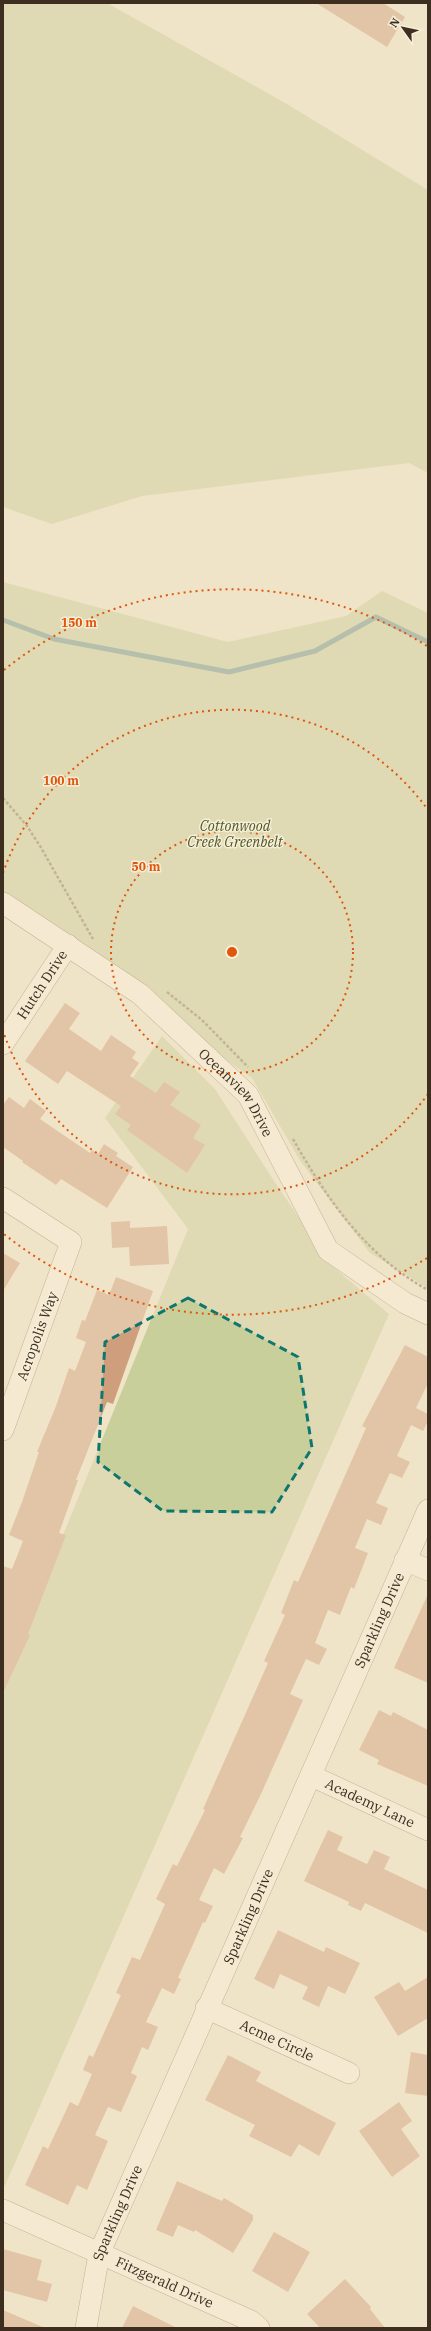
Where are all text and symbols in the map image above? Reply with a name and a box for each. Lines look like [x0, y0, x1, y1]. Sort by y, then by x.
north arrow [383, 8, 423, 48]
text: N [386, 15, 403, 30]
text: 150 m [61, 615, 97, 630]
text: 100 m [43, 773, 79, 788]
park label: Cottonwood Creek Greenbelt [187, 817, 284, 851]
text: 50 m [132, 859, 161, 874]
centre of rings [225, 945, 239, 959]
street label: Hutch Drive [13, 947, 71, 1023]
street label: Oceanview Drive [195, 1044, 277, 1140]
street label: Acropolis Way [12, 1288, 62, 1383]
street label: Sparkling Drive [350, 1570, 408, 1671]
street label: Academy Lane [322, 1774, 418, 1832]
street label: Sparkling Drive [219, 1866, 277, 1967]
street label: Acme Circle [237, 2016, 317, 2065]
street label: Sparkling Drive [89, 2162, 146, 2262]
street label: Fitzgerald Drive [113, 2253, 216, 2312]

